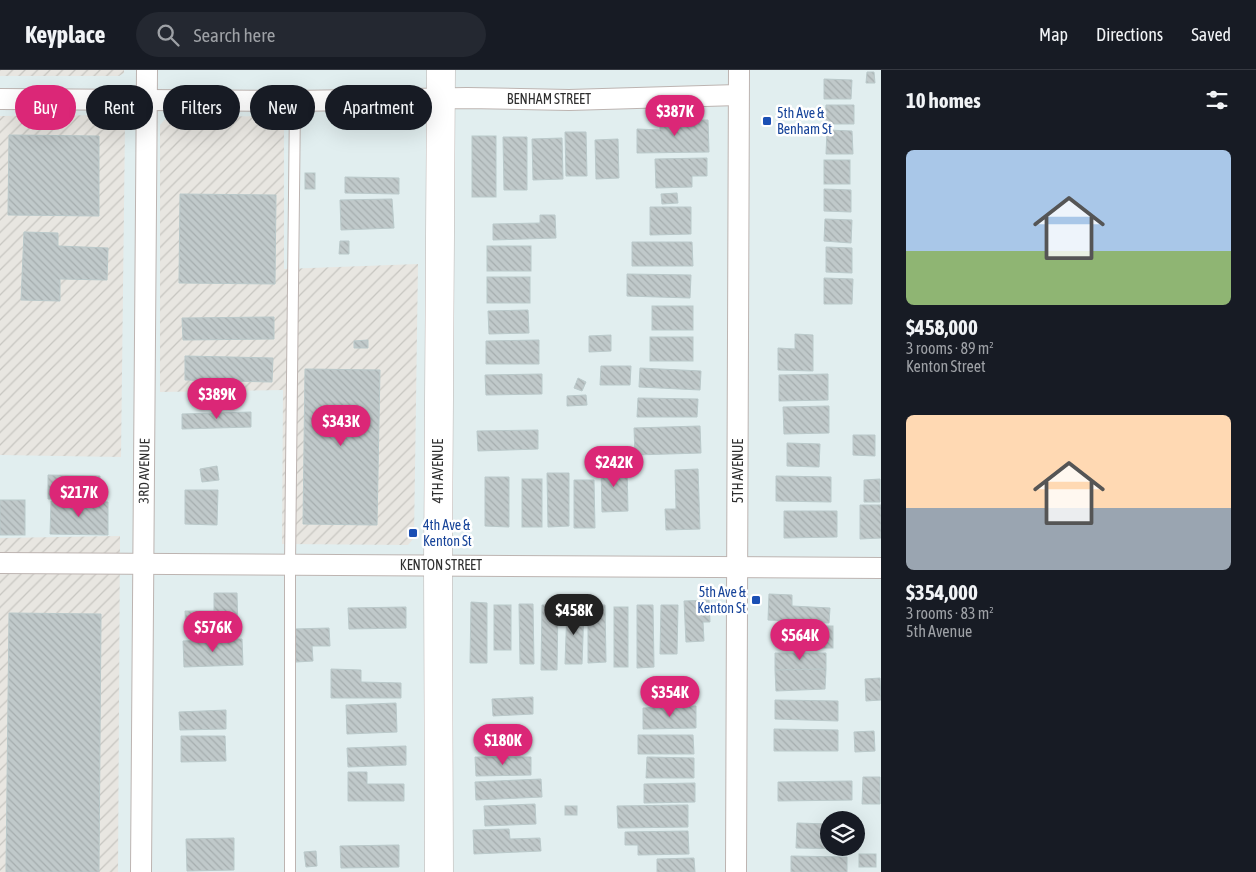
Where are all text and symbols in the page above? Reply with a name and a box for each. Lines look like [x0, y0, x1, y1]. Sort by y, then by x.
search box [136, 12, 486, 57]
text: Keyplace [25, 21, 106, 48]
icon: search [154, 21, 182, 49]
text: Search here [194, 24, 275, 46]
text: Map [1039, 24, 1068, 45]
text: Directions [1096, 24, 1163, 45]
text: Saved [1191, 24, 1231, 45]
chip: Buy [15, 85, 76, 130]
chip: Rent [86, 85, 153, 130]
chip: Filters [163, 85, 240, 130]
chip: New [250, 85, 315, 130]
chip: Apartment [325, 85, 432, 130]
icon: filters [1203, 86, 1231, 114]
text: 10 homes [906, 88, 981, 112]
street label: BENHAM STREET [507, 91, 591, 107]
pin: $387K [640, 94, 710, 137]
text: $387K [656, 102, 694, 120]
place label: 5th Ave & Benham St [777, 105, 832, 137]
marker: 5th Ave & Benham St [761, 115, 773, 127]
icon: home [1024, 183, 1114, 273]
text: $458,000 [906, 315, 978, 339]
text: 3 rooms · 89 m² [906, 339, 994, 357]
text: Kenton Street [906, 357, 986, 375]
pin: $389K [182, 378, 252, 420]
text: $389K [198, 385, 236, 403]
pin: $343K [306, 404, 376, 447]
text: $343K [322, 412, 360, 430]
street label: 3RD AVENUE [135, 438, 153, 504]
street label: 4TH AVENUE [430, 439, 446, 503]
street label: 5TH AVENUE [730, 439, 746, 503]
pin: $242K [579, 446, 649, 488]
icon: home [1024, 448, 1114, 538]
text: $242K [595, 453, 633, 471]
pin: $217K [44, 476, 114, 518]
text: $217K [60, 483, 98, 501]
place label: 4th Ave & Kenton St [423, 517, 472, 549]
marker: 4th Ave & Kenton St [407, 527, 419, 539]
street label: KENTON STREET [400, 557, 482, 573]
text: $354,000 [906, 580, 978, 604]
place label: 5th Ave & Kenton St [697, 584, 747, 616]
pin: $458K [539, 594, 609, 636]
marker: 5th Ave & Kenton St [750, 594, 762, 606]
text: $458K [555, 601, 593, 619]
text: 3 rooms · 83 m² [906, 604, 994, 622]
pin: $576K [178, 610, 248, 653]
text: $576K [194, 618, 232, 636]
pin: $564K [765, 618, 835, 661]
text: 5th Avenue [906, 622, 972, 640]
text: $564K [781, 626, 819, 644]
pin: $354K [635, 676, 705, 718]
text: $354K [651, 683, 689, 701]
pin: $180K [468, 724, 538, 766]
text: $180K [484, 731, 522, 749]
map controls [820, 811, 865, 856]
button: layers [820, 811, 865, 856]

